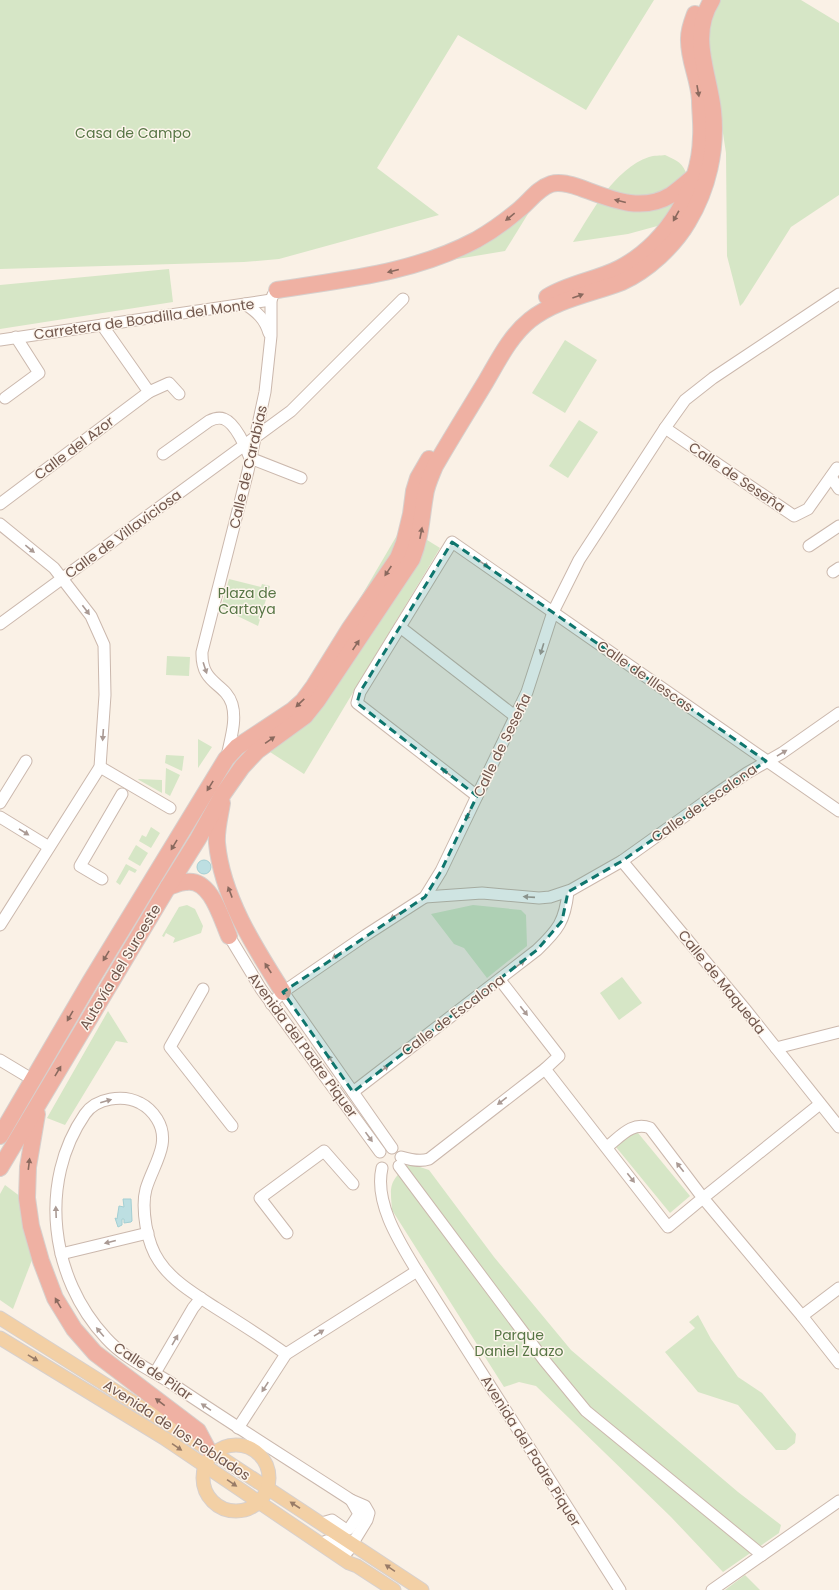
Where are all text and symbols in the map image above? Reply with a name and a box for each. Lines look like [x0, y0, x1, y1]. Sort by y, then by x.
one-way arrow [696, 85, 702, 98]
park label: Casa de Campo [75, 123, 191, 143]
one-way arrow [614, 198, 626, 204]
one-way arrow [672, 211, 679, 222]
one-way arrow [504, 212, 515, 221]
one-way arrow [387, 268, 399, 274]
one-way arrow [573, 293, 585, 299]
street label: Carretera de Boadilla del Monte [32, 294, 256, 344]
street label: Calle de Carabias [224, 403, 272, 531]
street label: Calle del Azor [30, 411, 118, 485]
street label: Calle de Seseña [685, 437, 789, 517]
street label: Calle de Villaviciosa [61, 485, 185, 583]
one-way arrow [418, 527, 424, 539]
one-way arrow [25, 544, 36, 553]
one-way arrow [479, 560, 489, 568]
one-way arrow [384, 566, 392, 577]
park label: Plaza de Cartaya [218, 583, 277, 619]
one-way arrow [82, 604, 90, 615]
street label: Calle de Illescas [593, 635, 697, 717]
one-way arrow [352, 639, 360, 650]
one-way arrow [539, 644, 545, 656]
one-way arrow [202, 662, 208, 674]
street label: Calle de Seseña [468, 690, 536, 800]
one-way arrow [295, 698, 305, 707]
one-way arrow [99, 729, 106, 741]
one-way arrow [265, 736, 276, 744]
one-way arrow [776, 749, 788, 756]
street label: Calle de Escalona [647, 759, 761, 847]
one-way arrow [440, 768, 451, 777]
one-way arrow [206, 781, 214, 791]
one-way arrow [465, 809, 471, 821]
one-way arrow [19, 828, 29, 836]
one-way arrow [170, 839, 177, 851]
one-way arrow [226, 885, 232, 897]
one-way arrow [523, 893, 535, 900]
street label: Autovía del Suroeste [74, 900, 166, 1034]
one-way arrow [390, 912, 400, 920]
street label: Calle de Maqueda [674, 926, 770, 1038]
one-way arrow [102, 950, 109, 962]
one-way arrow [332, 951, 342, 959]
one-way arrow [515, 959, 526, 968]
one-way arrow [264, 963, 272, 973]
street label: Avenida del Padre Piquer [244, 968, 362, 1122]
street label: Calle de Escalona [397, 969, 509, 1061]
one-way arrow [520, 1005, 528, 1016]
one-way arrow [67, 1010, 74, 1022]
one-way arrow [327, 1055, 335, 1066]
one-way arrow [378, 1064, 389, 1073]
one-way arrow [55, 1065, 62, 1077]
one-way arrow [497, 1097, 508, 1106]
one-way arrow [100, 1098, 112, 1104]
one-way arrow [365, 1132, 373, 1142]
one-way arrow [26, 1158, 32, 1170]
one-way arrow [676, 1161, 684, 1172]
one-way arrow [626, 1173, 635, 1184]
one-way arrow [53, 1205, 59, 1218]
one-way arrow [104, 1240, 116, 1246]
one-way arrow [55, 1297, 62, 1309]
park label: Parque Daniel Zuazo [475, 1325, 564, 1361]
one-way arrow [96, 1326, 105, 1337]
one-way arrow [313, 1330, 325, 1337]
one-way arrow [172, 1334, 179, 1345]
street label: Calle de Pilar [110, 1337, 196, 1405]
one-way arrow [27, 1355, 39, 1362]
street label: Avenida del Padre Piquer [476, 1372, 586, 1530]
street label: Avenida de los Poblados [100, 1375, 254, 1485]
one-way arrow [261, 1382, 269, 1392]
one-way arrow [154, 1398, 165, 1406]
one-way arrow [201, 1403, 211, 1411]
one-way arrow [171, 1443, 183, 1450]
one-way arrow [227, 1479, 237, 1487]
one-way arrow [289, 1502, 301, 1509]
one-way arrow [384, 1565, 395, 1572]

